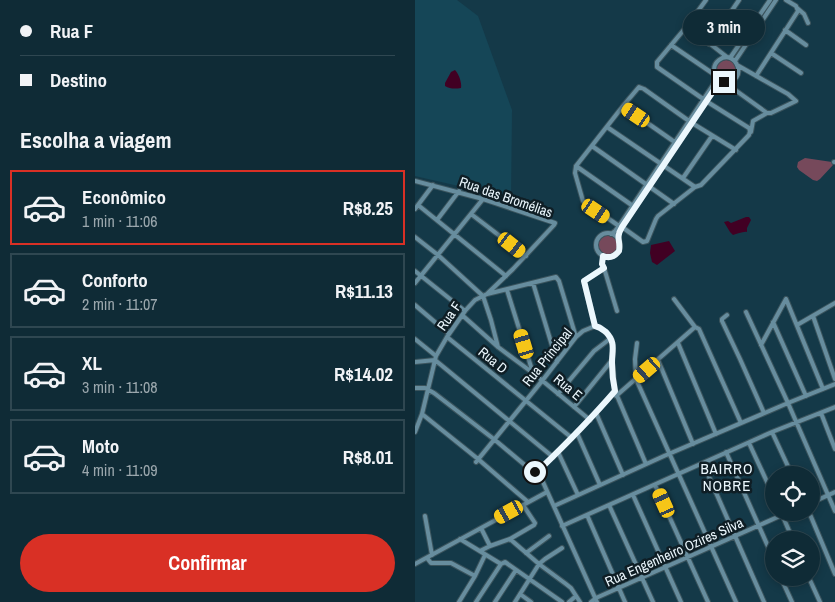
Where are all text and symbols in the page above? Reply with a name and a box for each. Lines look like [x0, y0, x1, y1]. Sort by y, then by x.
callout: 3 min [683, 9, 765, 44]
text: 3 min [707, 16, 741, 38]
text: Rua F [50, 18, 93, 44]
text: Destino [50, 67, 107, 93]
route end [713, 71, 735, 93]
car [619, 100, 652, 130]
text: Escolha a viagem [20, 125, 171, 155]
street label: Rua das Bromélias [457, 173, 555, 221]
text: Econômico [82, 184, 166, 210]
icon: car [22, 185, 67, 230]
text: R$8.25 [343, 195, 393, 221]
car [579, 196, 612, 226]
text: 1 min · 11:06 [82, 210, 158, 232]
car [495, 230, 528, 260]
text: Conforto [82, 267, 148, 293]
icon: car [22, 268, 67, 313]
text: R$11.13 [335, 278, 393, 304]
text: 2 min · 11:07 [82, 293, 158, 315]
street label: Rua F [433, 298, 465, 334]
street label: Rua Principal [518, 324, 576, 390]
car [512, 327, 535, 361]
street label: Rua D [475, 343, 511, 377]
text: XL [82, 350, 102, 376]
icon: car [22, 351, 67, 396]
car [630, 354, 663, 386]
text: R$14.02 [334, 361, 393, 387]
street label: Rua E [550, 370, 586, 404]
text: 3 min · 11:08 [82, 376, 158, 398]
text: Moto [82, 433, 119, 459]
icon: car [22, 434, 67, 479]
text: R$8.01 [343, 444, 393, 470]
district label: BAIRRO NOBRE [700, 458, 754, 496]
text: 4 min · 11:09 [82, 459, 158, 481]
route start [524, 461, 546, 483]
map controls [765, 466, 820, 586]
button: locate [765, 466, 820, 521]
car [651, 486, 676, 520]
car [492, 498, 525, 526]
street label: Rua Engenheiro Ozires Silva [602, 513, 746, 591]
button: layers [765, 531, 820, 586]
button: Confirmar [20, 534, 395, 592]

